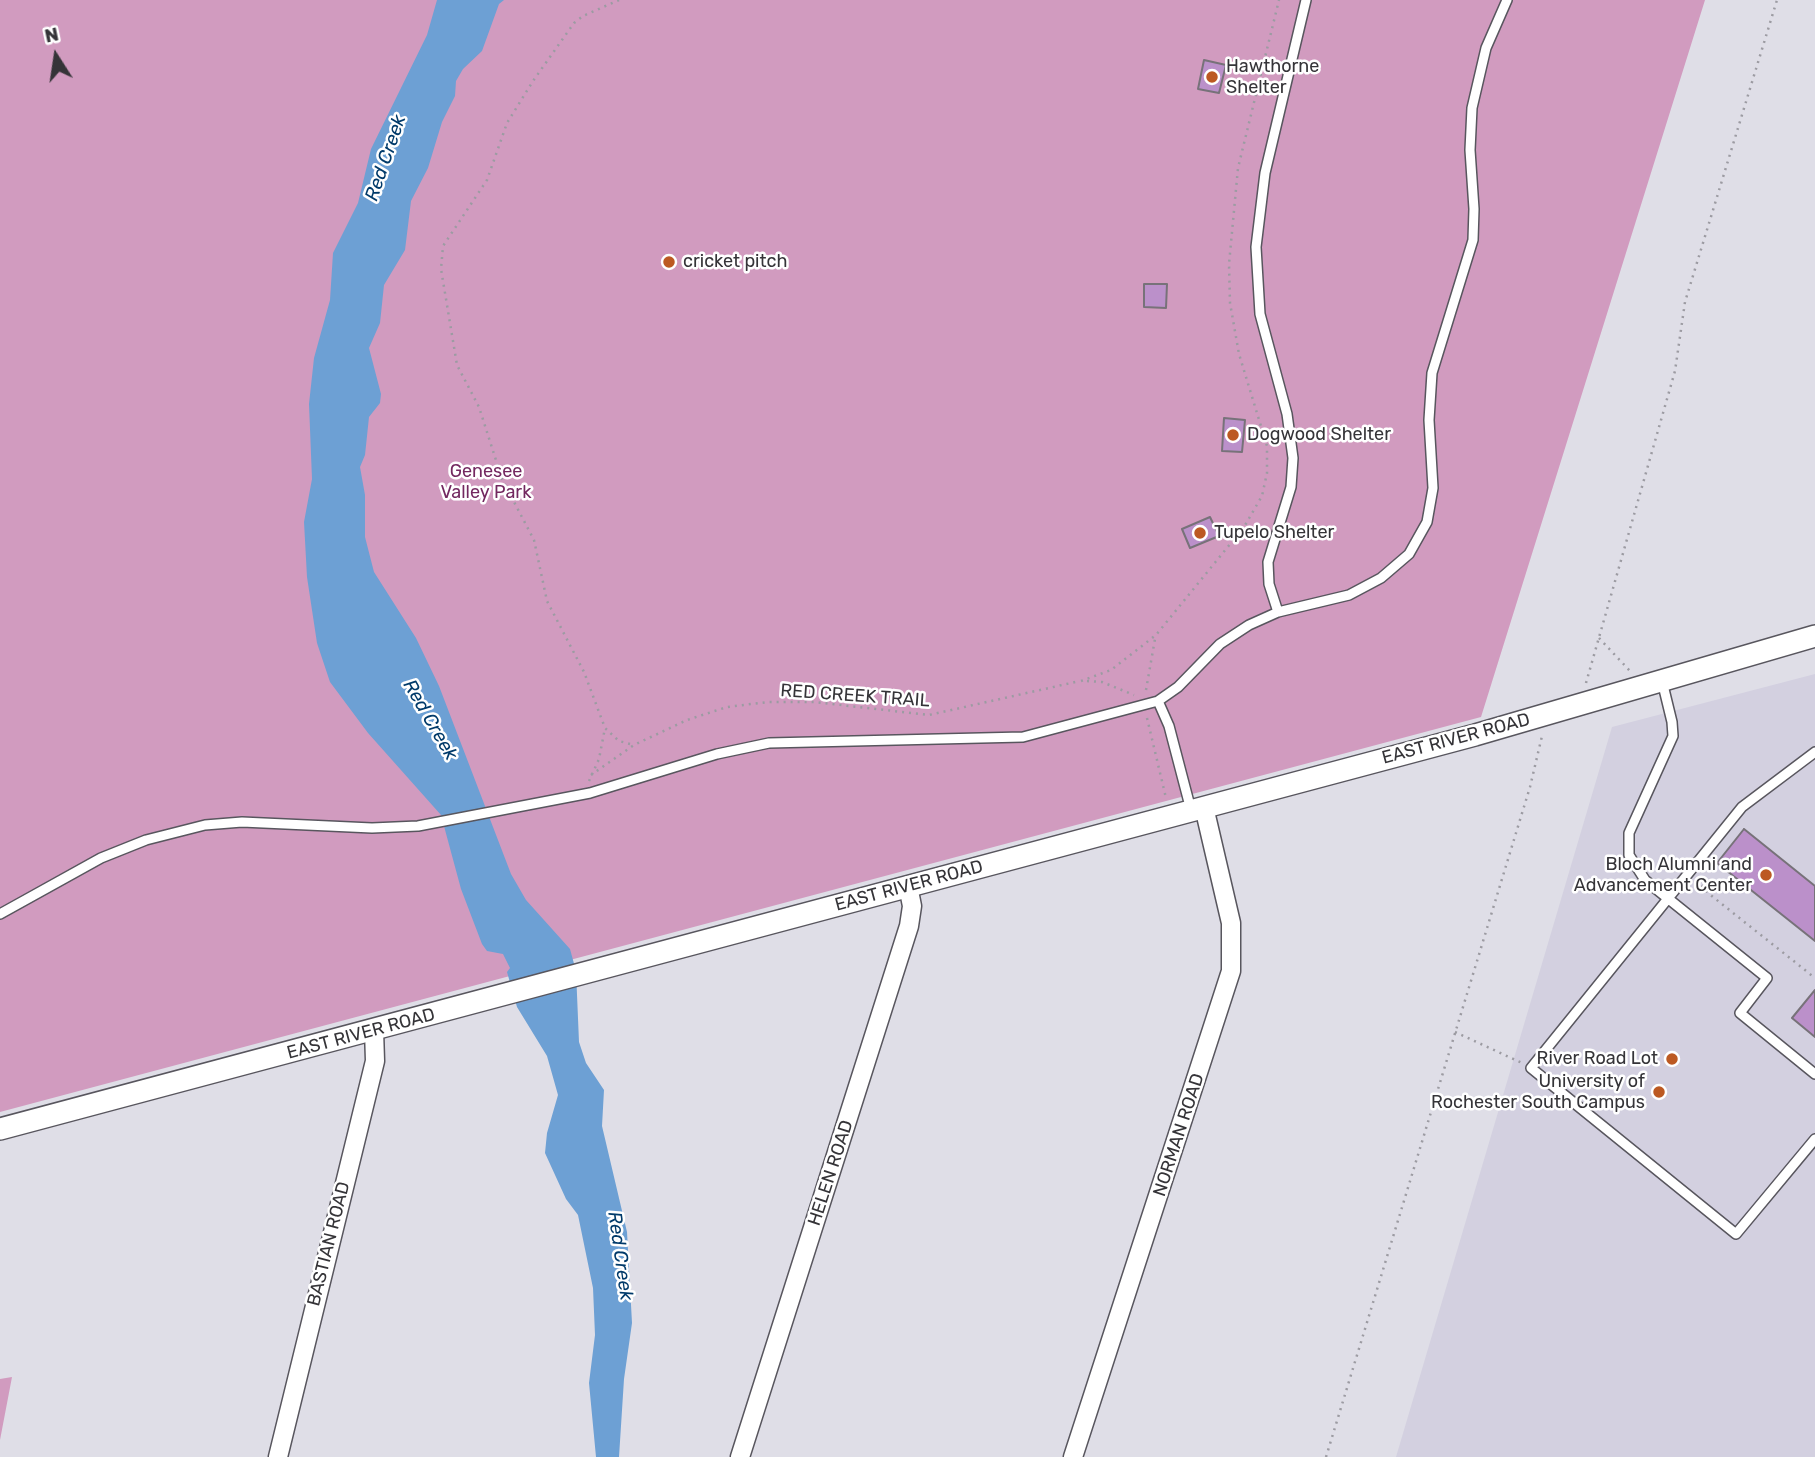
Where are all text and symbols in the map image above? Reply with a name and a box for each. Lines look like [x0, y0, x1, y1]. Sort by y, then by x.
north arrow [21, 21, 91, 91]
text: N [42, 22, 61, 48]
place label: Hawthorne Shelter [1226, 56, 1319, 98]
marker: Hawthorne Shelter [1204, 69, 1220, 85]
water label: Red Creek [361, 112, 411, 204]
place label: cricket pitch [683, 251, 787, 273]
marker: cricket pitch [661, 254, 677, 270]
place label: Dogwood Shelter [1247, 424, 1391, 446]
marker: Dogwood Shelter [1225, 427, 1241, 443]
park label: Genesee Valley Park [441, 461, 531, 504]
place label: Tupelo Shelter [1214, 522, 1334, 544]
marker: Tupelo Shelter [1192, 525, 1208, 541]
water label: Red Creek [398, 675, 462, 765]
street label: RED CREEK TRAIL [780, 680, 930, 712]
street label: EAST RIVER ROAD [1380, 709, 1532, 769]
place label: Bloch Alumni and Advancement Center [1574, 854, 1752, 896]
street label: EAST RIVER ROAD [833, 856, 985, 916]
marker: Bloch Alumni and Advancement Center [1758, 867, 1774, 883]
street label: EAST RIVER ROAD [285, 1004, 437, 1064]
place label: River Road Lot [1537, 1048, 1658, 1070]
marker: River Road Lot [1664, 1051, 1680, 1067]
street label: NORMAN ROAD [1149, 1071, 1209, 1199]
place label: University of Rochester South Campus [1431, 1071, 1645, 1114]
marker: University of Rochester South Campus [1651, 1084, 1667, 1100]
street label: HELEN ROAD [804, 1117, 858, 1229]
street label: BASTIAN ROAD [303, 1180, 355, 1308]
water label: Red Creek [602, 1210, 638, 1302]

